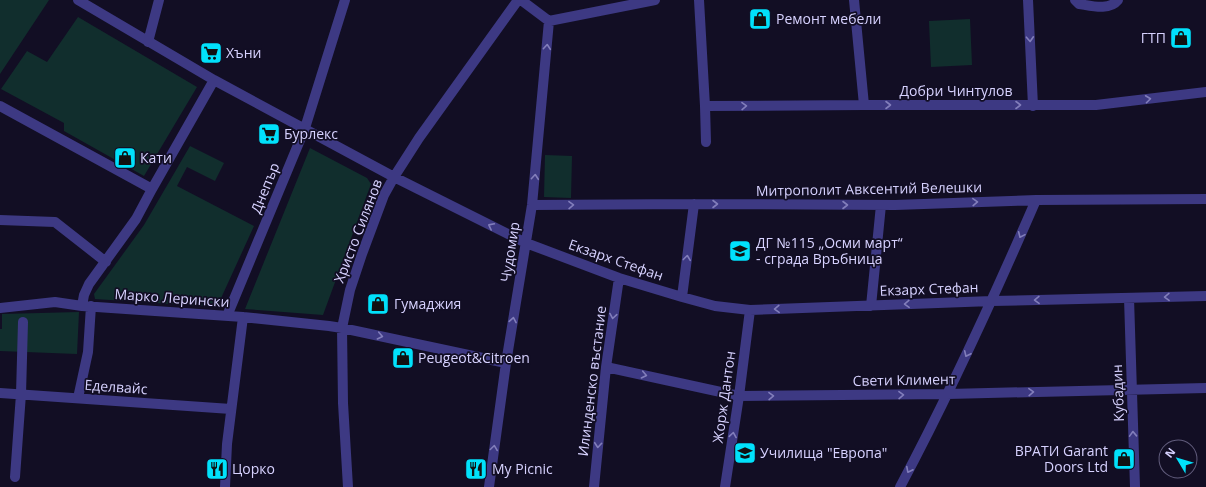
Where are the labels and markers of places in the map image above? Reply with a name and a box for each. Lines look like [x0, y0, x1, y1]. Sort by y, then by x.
shop icon: Ремонт мебели [747, 6, 773, 32]
place label: Ремонт мебели [776, 9, 881, 28]
shop icon: ГТП [1168, 25, 1194, 51]
place label: ГТП [1141, 28, 1166, 47]
supermarket icon: Хъни [198, 40, 224, 66]
place label: Хъни [226, 43, 261, 62]
supermarket icon: Бурлекс [256, 121, 282, 147]
place label: Бурлекс [284, 124, 338, 143]
shop icon: Кати [112, 145, 138, 171]
place label: Кати [140, 148, 172, 167]
place label: ДГ №115 „Осми март“ - сграда Връбница [756, 233, 903, 268]
school or university icon: ДГ №115 „Осми март“ - сграда Връбница [727, 238, 753, 264]
shop icon: Гумаджия [365, 291, 391, 317]
place label: Гумаджия [394, 294, 461, 313]
shop icon: Peugeot&Citroen [390, 345, 416, 371]
place label: Peugeot&Citroen [418, 348, 530, 367]
school or university icon: Училища "Европа" [732, 440, 758, 466]
place label: ВРАТИ Garant Doors Ltd [1015, 441, 1108, 476]
place label: Училища "Европа" [760, 443, 887, 462]
shop icon: ВРАТИ Garant Doors Ltd [1111, 446, 1137, 472]
restaurant icon: Цорко [204, 456, 230, 482]
restaurant icon: My Picnic [463, 456, 489, 482]
place label: Цорко [232, 459, 275, 478]
place label: My Picnic [492, 459, 553, 478]

